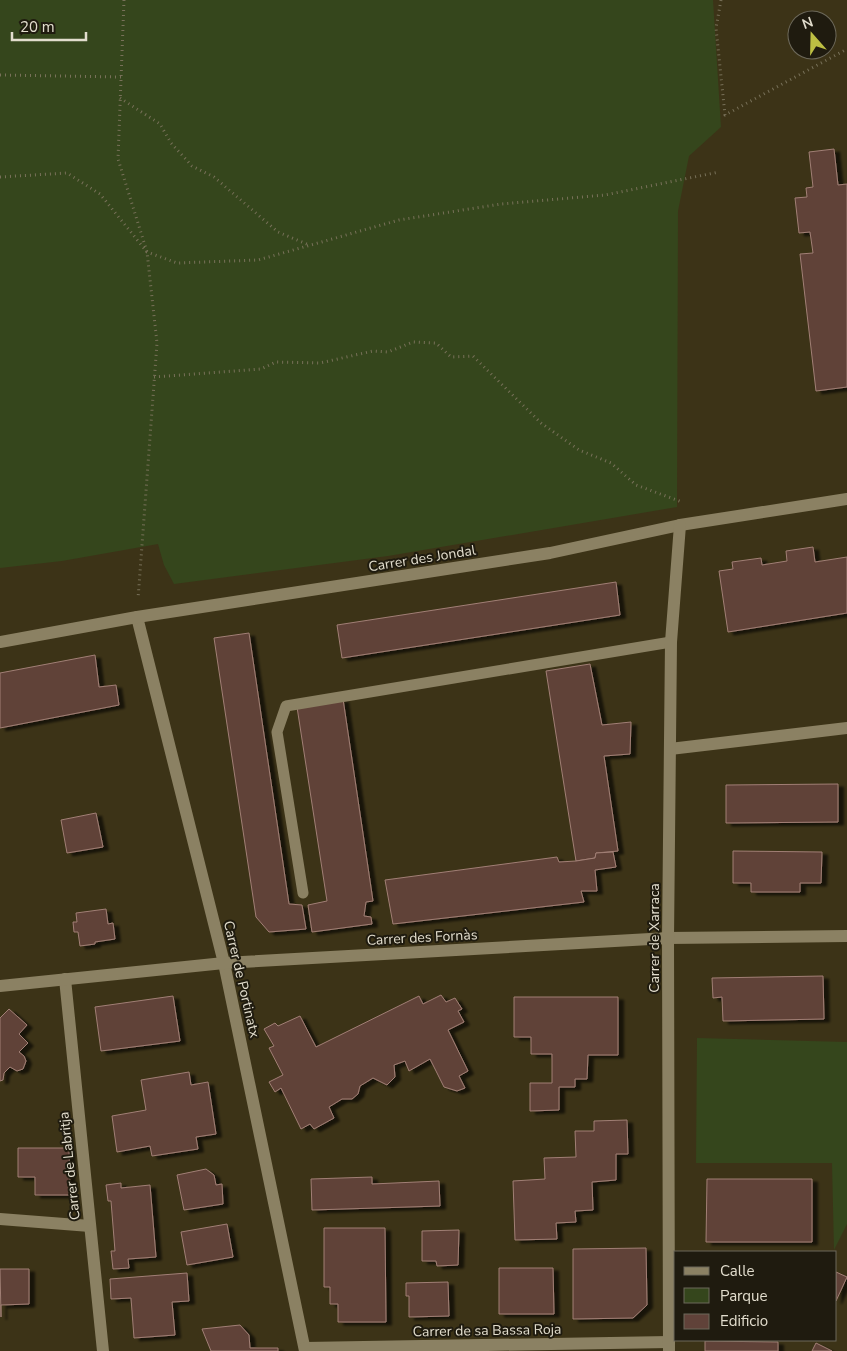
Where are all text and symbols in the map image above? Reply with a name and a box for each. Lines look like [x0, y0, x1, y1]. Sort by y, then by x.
scale bar [12, 10, 86, 42]
north arrow [787, 10, 837, 60]
text: N [800, 13, 816, 34]
text: 20 m [20, 17, 55, 37]
street label: Carrer des Jondal [367, 540, 478, 576]
street label: Carrer de Xarraca [645, 883, 664, 993]
street label: Carrer de Portinatx [219, 919, 264, 1040]
street label: Carrer des Fornàs [366, 925, 478, 950]
street label: Carrer de Labritja [54, 1111, 85, 1221]
legend [674, 1251, 837, 1341]
text: Calle [720, 1261, 755, 1281]
text: Parque [720, 1286, 768, 1306]
text: Edificio [720, 1311, 768, 1331]
street label: Carrer de sa Bassa Roja [413, 1320, 561, 1341]

